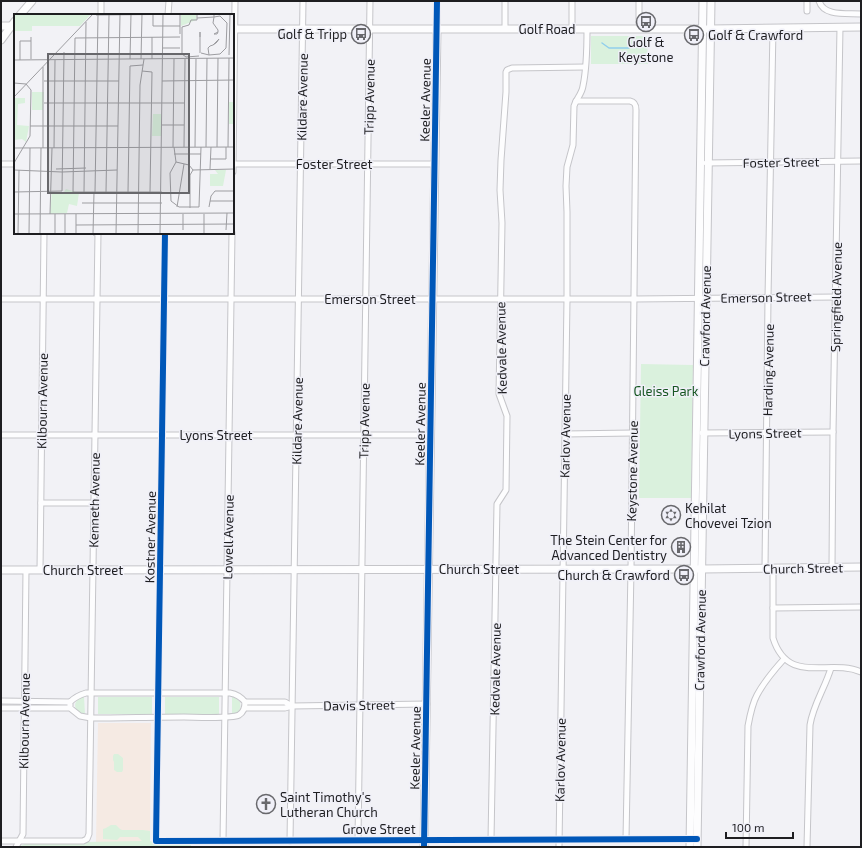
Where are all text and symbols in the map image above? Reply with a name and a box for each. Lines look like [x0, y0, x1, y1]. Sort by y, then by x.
bus stop icon: Golf & Keystone [635, 11, 657, 33]
inset map [14, 14, 234, 234]
street label: Golf Road [519, 21, 575, 37]
bus stop icon: Golf & Tripp [350, 23, 372, 45]
bus stop icon: Golf & Crawford [683, 24, 705, 46]
place label: Golf & Tripp [278, 26, 347, 42]
place label: Golf & Crawford [708, 27, 803, 43]
place label: Golf & Keystone [619, 34, 673, 65]
street label: Kildare Avenue [293, 53, 311, 141]
street label: Keeler Avenue [416, 58, 434, 142]
street label: Tripp Avenue [360, 59, 378, 135]
street label: Foster Street [743, 153, 820, 171]
street label: Foster Street [296, 156, 372, 172]
street label: Springfield Avenue [827, 242, 845, 352]
street label: Crawford Avenue [696, 265, 714, 367]
street label: Emerson Street [720, 288, 812, 306]
street label: Emerson Street [324, 291, 416, 307]
street label: Kedvale Avenue [492, 301, 510, 395]
street label: Harding Avenue [759, 324, 777, 416]
street label: Kilbourn Avenue [33, 353, 51, 449]
street label: Kildare Avenue [288, 377, 306, 465]
street label: Keeler Avenue [411, 382, 429, 466]
street label: Tripp Avenue [355, 383, 373, 459]
park label: Gleiss Park [634, 383, 699, 399]
street label: Karlov Avenue [556, 394, 574, 478]
street label: Keystone Avenue [623, 420, 641, 522]
street label: Lyons Street [728, 424, 802, 442]
street label: Lyons Street [179, 427, 253, 443]
street label: Kenneth Avenue [85, 452, 103, 548]
street label: Kostner Avenue [141, 491, 159, 583]
street label: Lowell Avenue [219, 494, 237, 580]
place label: Kehilat Chovevei Tzion [685, 500, 772, 531]
synagogue icon: Kehilat Chovevei Tzion [660, 504, 682, 526]
place label: The Stein Center for Advanced Dentistry [550, 532, 667, 563]
building icon: The Stein Center for Advanced Dentistry [670, 536, 692, 558]
street label: Church Street [763, 559, 843, 577]
street label: Church Street [439, 561, 519, 577]
street label: Church Street [43, 562, 123, 578]
bus stop icon: Church & Crawford [673, 564, 695, 586]
place label: Church & Crawford [558, 567, 670, 583]
street label: Crawford Avenue [691, 589, 709, 691]
street label: Kedvale Avenue [486, 622, 504, 716]
street label: Kilbourn Avenue [15, 673, 33, 769]
street label: Davis Street [323, 696, 395, 714]
street label: Keeler Avenue [406, 706, 424, 790]
street label: Karlov Avenue [551, 718, 569, 802]
place label: Saint Timothy's Lutheran Church [280, 789, 378, 820]
church icon: Saint Timothy's Lutheran Church [255, 793, 277, 815]
scale bar [726, 814, 793, 840]
text: 100 m [732, 820, 764, 834]
street label: Grove Street [342, 821, 416, 837]

